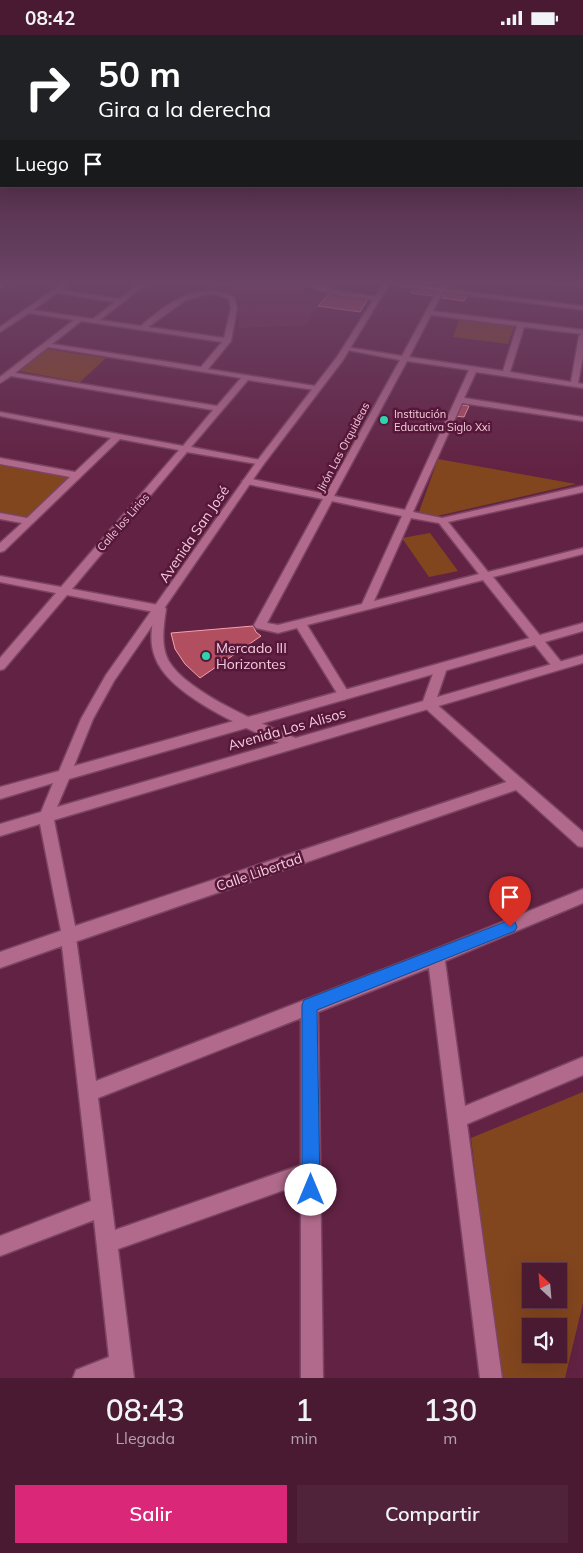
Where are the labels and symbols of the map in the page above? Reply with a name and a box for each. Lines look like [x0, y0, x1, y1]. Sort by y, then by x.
street label: Jirón Las Orquideas [314, 400, 372, 494]
place label: Institución Educativa Siglo Xxi [394, 407, 490, 434]
marker: Institución Educativa Siglo Xxi [378, 414, 390, 426]
street label: Avenida San José [155, 482, 233, 586]
street label: Calle los Lirios [94, 490, 152, 554]
place label: Mercado III Horizontes [216, 639, 287, 673]
marker: Mercado III Horizontes [200, 650, 212, 662]
street label: Avenida Los Alisos [226, 704, 348, 754]
street label: Calle Libertad [214, 849, 304, 895]
pin [489, 876, 531, 927]
position arrow [284, 1163, 336, 1215]
north arrow [522, 1263, 568, 1307]

